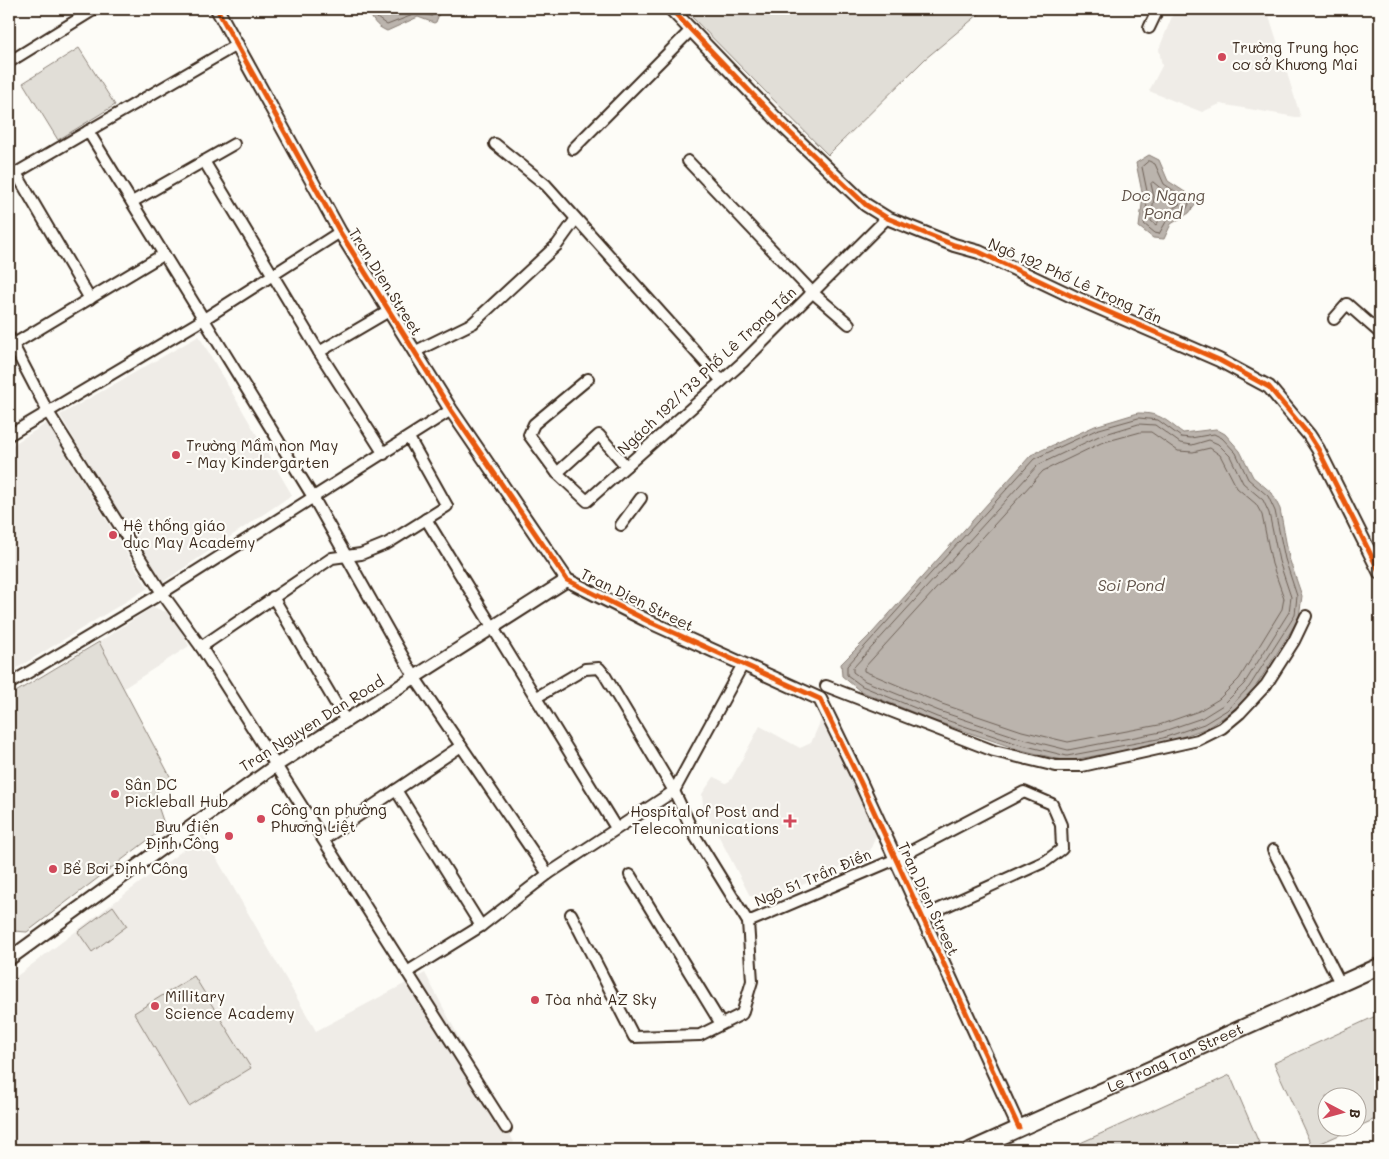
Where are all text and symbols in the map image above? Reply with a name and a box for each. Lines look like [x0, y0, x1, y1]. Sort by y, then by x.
place label: Trường Trung học cơ sở Khương Mai [1232, 37, 1359, 74]
marker: Trường Trung học cơ sở Khương Mai [1216, 51, 1228, 63]
water label: Doc Ngang Pond [1121, 184, 1205, 223]
street label: Tran Dien Street [345, 224, 427, 339]
street label: Ngõ 192 Phố Lê Trọng Tấn [985, 233, 1165, 327]
street label: Ngách 192/173 Phố Lê Trọng Tấn [613, 282, 800, 459]
place label: Trường Mầm non May - May Kindergarten [186, 435, 338, 472]
marker: Trường Mầm non May - May Kindergarten [170, 449, 182, 461]
place label: Hệ thống giáo dục May Academy [123, 515, 256, 552]
marker: Hệ thống giáo dục May Academy [107, 529, 119, 541]
street label: Tran Dien Street [578, 563, 697, 635]
water label: Soi Pond [1098, 574, 1165, 595]
street label: Tran Nguyen Dan Road [235, 671, 387, 776]
place label: Sân DC Pickleball Hub [125, 774, 228, 811]
marker: Sân DC Pickleball Hub [109, 788, 121, 800]
place label: Công an phường Phương Liệt [271, 799, 387, 836]
place label: Hospital of Post and Telecommunications [630, 801, 779, 838]
marker: Công an phường Phương Liệt [255, 813, 267, 825]
marker: Hospital of Post and Telecommunications [783, 814, 797, 828]
place label: Bưu điện Định Công [145, 816, 219, 853]
marker: Bưu điện Định Công [223, 830, 235, 842]
street label: Tran Dien Street [894, 838, 964, 959]
street label: Ngõ 51 Trần Điền [751, 843, 874, 911]
place label: Bể Bơi Định Công [63, 858, 188, 878]
marker: Bể Bơi Định Công [47, 863, 59, 875]
place label: Millitary Science Academy [165, 986, 295, 1023]
place label: Tòa nhà AZ Sky [545, 989, 657, 1009]
marker: Tòa nhà AZ Sky [529, 994, 541, 1006]
marker: Millitary Science Academy [149, 1000, 161, 1012]
street label: Le Trong Tan Street [1104, 1018, 1246, 1097]
north arrow [1316, 1086, 1366, 1136]
text: B [1345, 1108, 1365, 1119]

